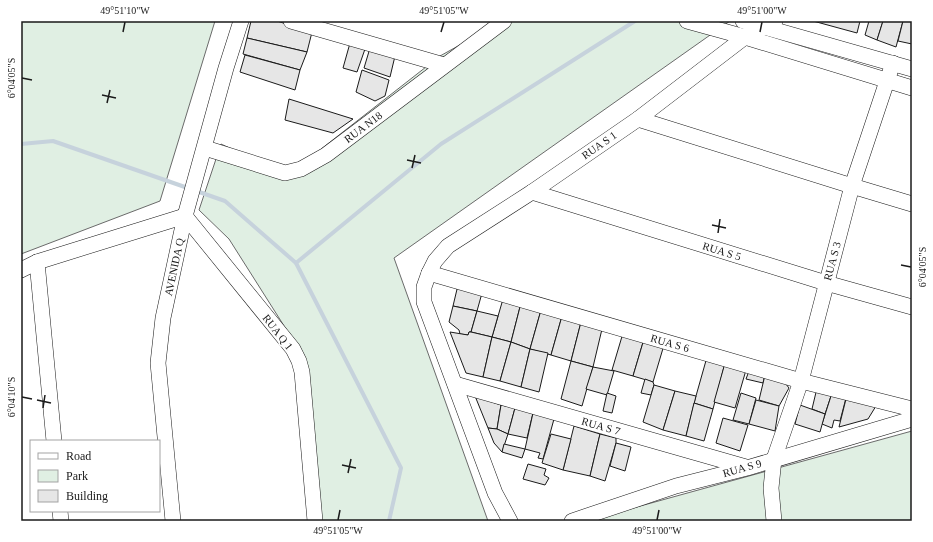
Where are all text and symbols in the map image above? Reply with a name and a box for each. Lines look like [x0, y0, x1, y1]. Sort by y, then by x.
text: 49°51'10"W [100, 5, 150, 16]
text: 49°51'05"W [419, 5, 469, 16]
text: 49°51'00"W [737, 5, 787, 16]
text: 6°04'05"S [6, 58, 17, 98]
street label: RUA N18 [342, 109, 385, 145]
street label: RUA S 1 [579, 129, 619, 161]
street label: AVENIDA Q [162, 237, 186, 297]
street label: RUA S 5 [701, 239, 743, 263]
street label: RUA S 3 [821, 240, 843, 282]
text: 6°04'05"S [917, 247, 928, 287]
street label: RUA Q 1 [260, 312, 296, 352]
street label: RUA S 6 [649, 332, 691, 354]
text: 6°04'10"S [6, 377, 17, 417]
street label: RUA S 7 [580, 415, 622, 437]
legend [30, 440, 160, 512]
text: Road [66, 449, 91, 463]
street label: RUA S 9 [721, 457, 763, 479]
text: Park [66, 469, 88, 483]
text: Building [66, 489, 108, 503]
text: 49°51'05"W [313, 525, 363, 536]
text: 49°51'00"W [632, 525, 682, 536]

